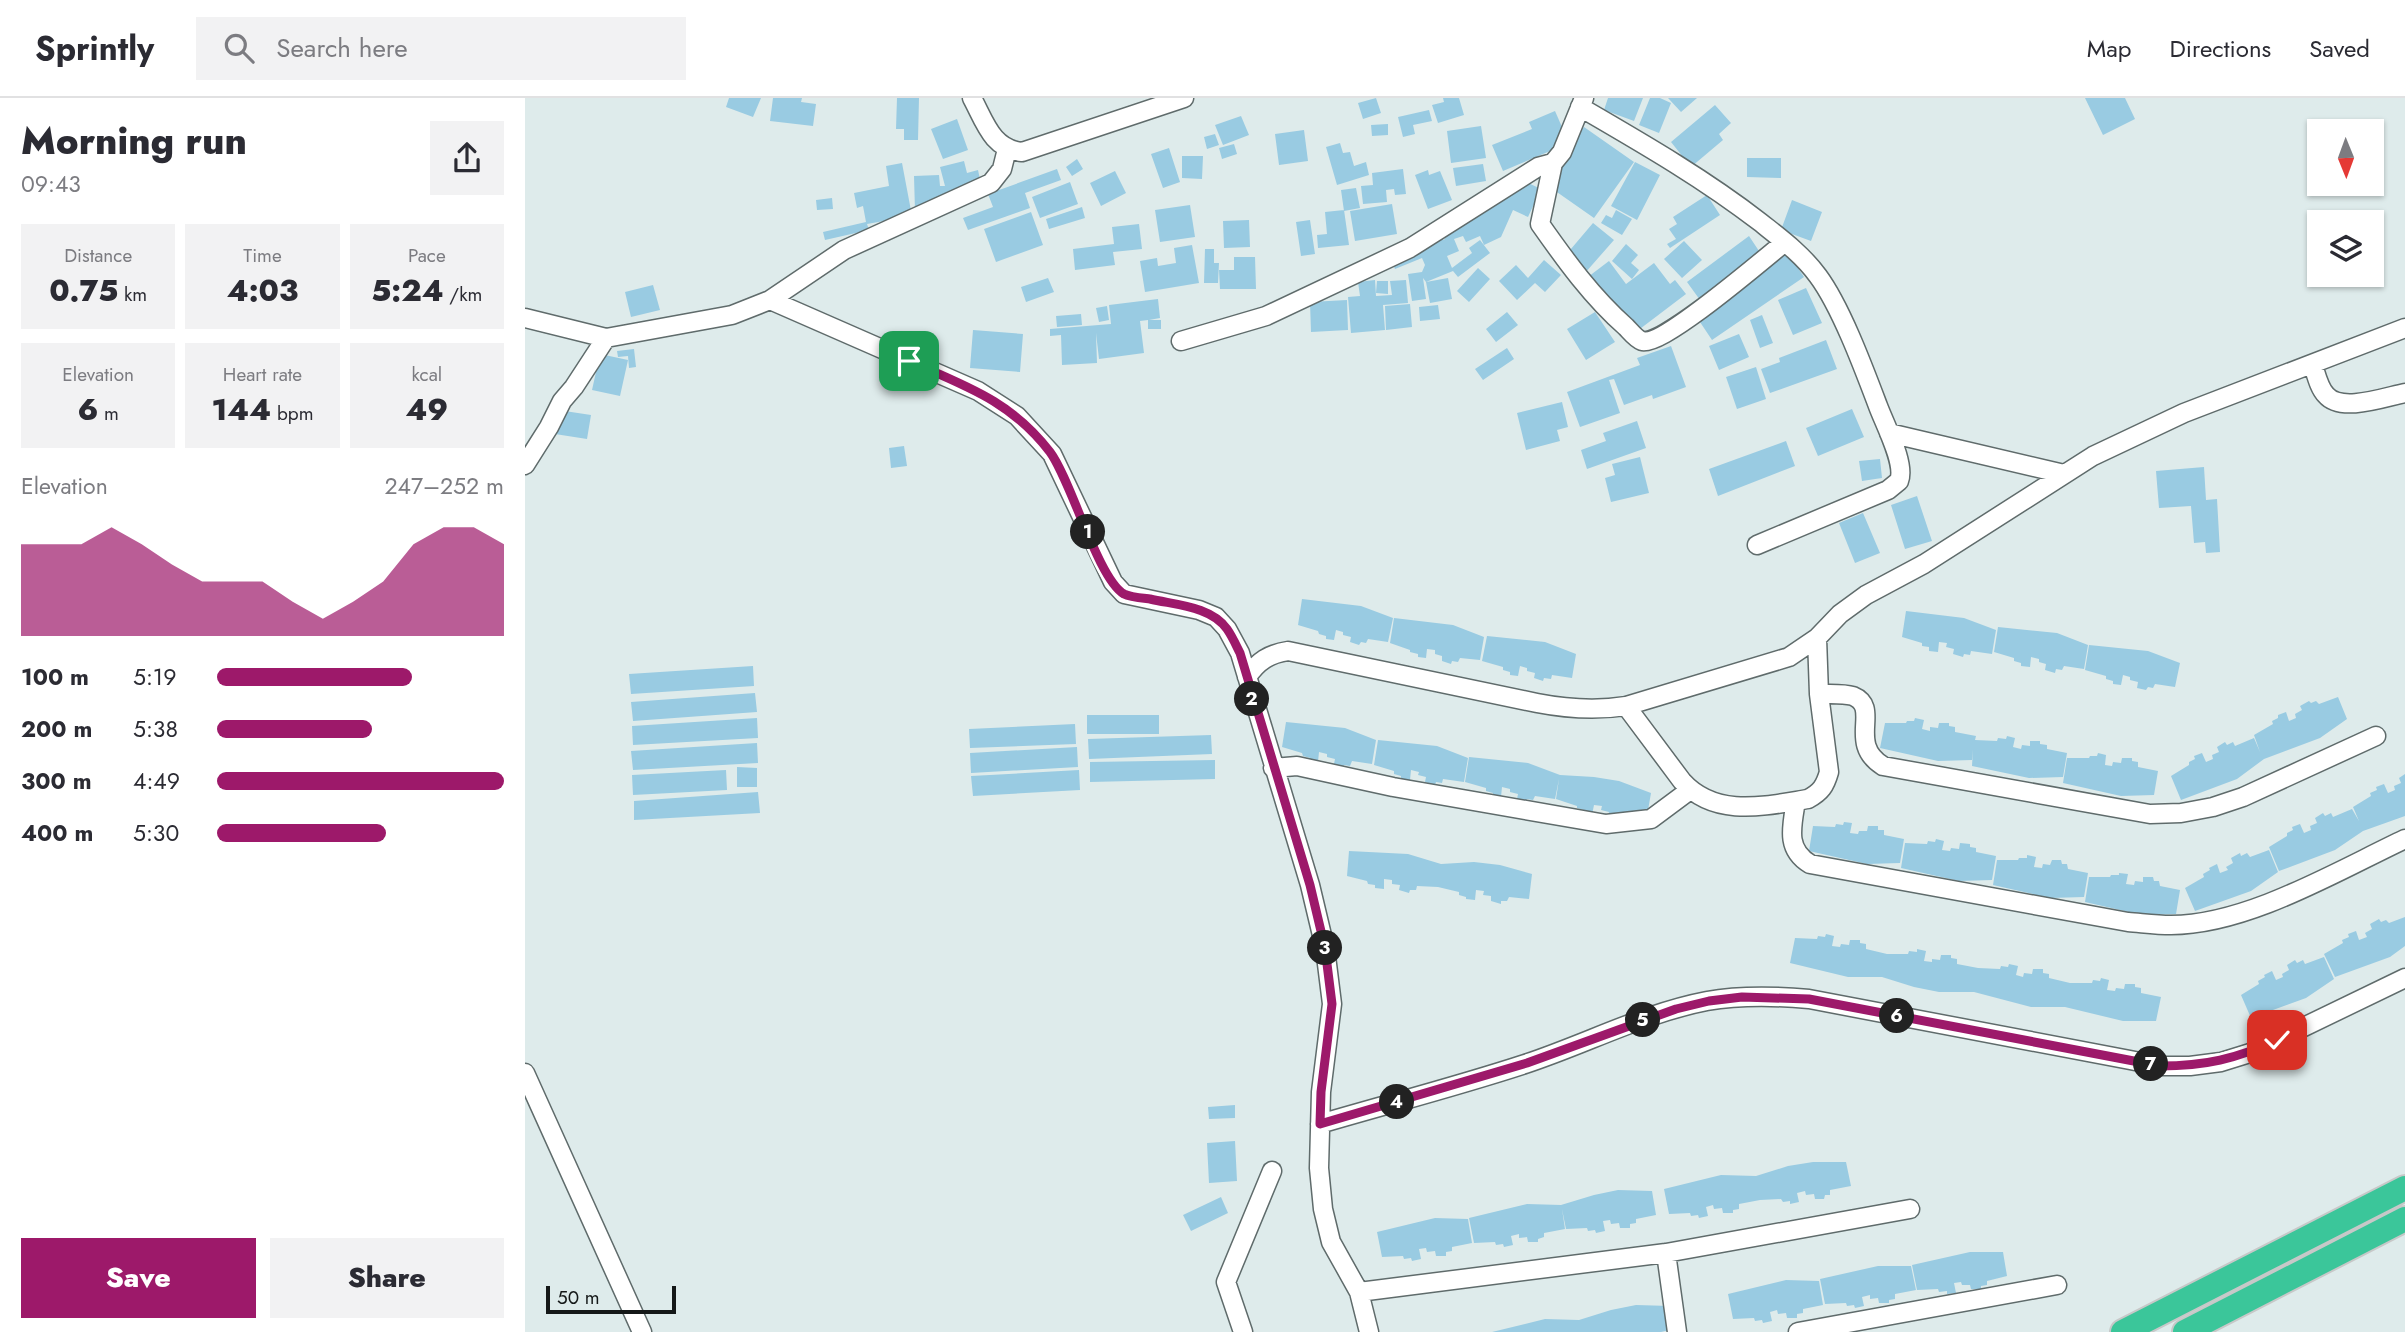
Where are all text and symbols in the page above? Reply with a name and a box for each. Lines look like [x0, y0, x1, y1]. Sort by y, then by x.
search box [196, 17, 686, 80]
text: Sprintly [35, 25, 154, 72]
icon: search [220, 29, 258, 67]
text: Search here [276, 29, 408, 67]
text: Map [2087, 31, 2132, 66]
text: Directions [2170, 31, 2271, 66]
text: Saved [2309, 31, 2370, 66]
text: Morning run [21, 113, 247, 168]
north arrow [2307, 119, 2383, 196]
map controls [2307, 119, 2384, 287]
button: share [430, 121, 504, 195]
text: 09:43 [21, 167, 81, 201]
button: layers [2307, 210, 2384, 287]
text: Distance [64, 242, 132, 269]
text: Time [243, 242, 282, 269]
text: Pace [408, 242, 446, 269]
text: 0.75 [49, 269, 118, 312]
text: 4:03 [227, 269, 298, 312]
text: 5:24 [371, 269, 444, 312]
text: km [118, 281, 147, 308]
text: /km [444, 281, 482, 308]
pin [879, 331, 939, 391]
icon: arrive [890, 342, 928, 380]
text: Elevation [62, 361, 134, 388]
text: Heart rate [223, 361, 302, 388]
text: kcal [411, 361, 442, 388]
text: 6 [77, 388, 98, 431]
text: 144 [212, 388, 271, 431]
text: 49 [405, 388, 448, 431]
text: m [98, 400, 119, 427]
text: bpm [271, 400, 313, 427]
text: Elevation [21, 469, 108, 503]
text: 247–252 m [384, 469, 504, 503]
pin: 1 [1071, 514, 1105, 550]
text: 1 [1083, 518, 1092, 545]
text: 100 m [21, 660, 89, 694]
text: 5:19 [133, 660, 176, 694]
pin: 2 [1235, 682, 1269, 716]
text: 2 [1245, 685, 1258, 712]
text: 200 m [21, 712, 92, 746]
text: 5:38 [133, 712, 178, 746]
text: 300 m [21, 764, 92, 798]
text: 4:49 [133, 764, 180, 798]
text: 400 m [21, 816, 93, 850]
text: 5:30 [133, 816, 179, 850]
pin: 3 [1307, 930, 1343, 966]
text: 3 [1319, 934, 1330, 961]
pin: 6 [1879, 998, 1915, 1034]
pin: 5 [1625, 1002, 1661, 1038]
text: 6 [1890, 1002, 1903, 1029]
text: 5 [1636, 1006, 1649, 1033]
pin [2247, 1010, 2307, 1070]
icon: check [2258, 1021, 2296, 1059]
pin: 7 [2133, 1046, 2169, 1082]
text: 7 [2145, 1050, 2156, 1077]
pin: 4 [1379, 1084, 1415, 1119]
text: 4 [1390, 1088, 1403, 1115]
button: Save [21, 1238, 256, 1318]
button: Share [270, 1238, 504, 1318]
scale bar [546, 1283, 675, 1315]
text: 50 m [557, 1284, 600, 1311]

